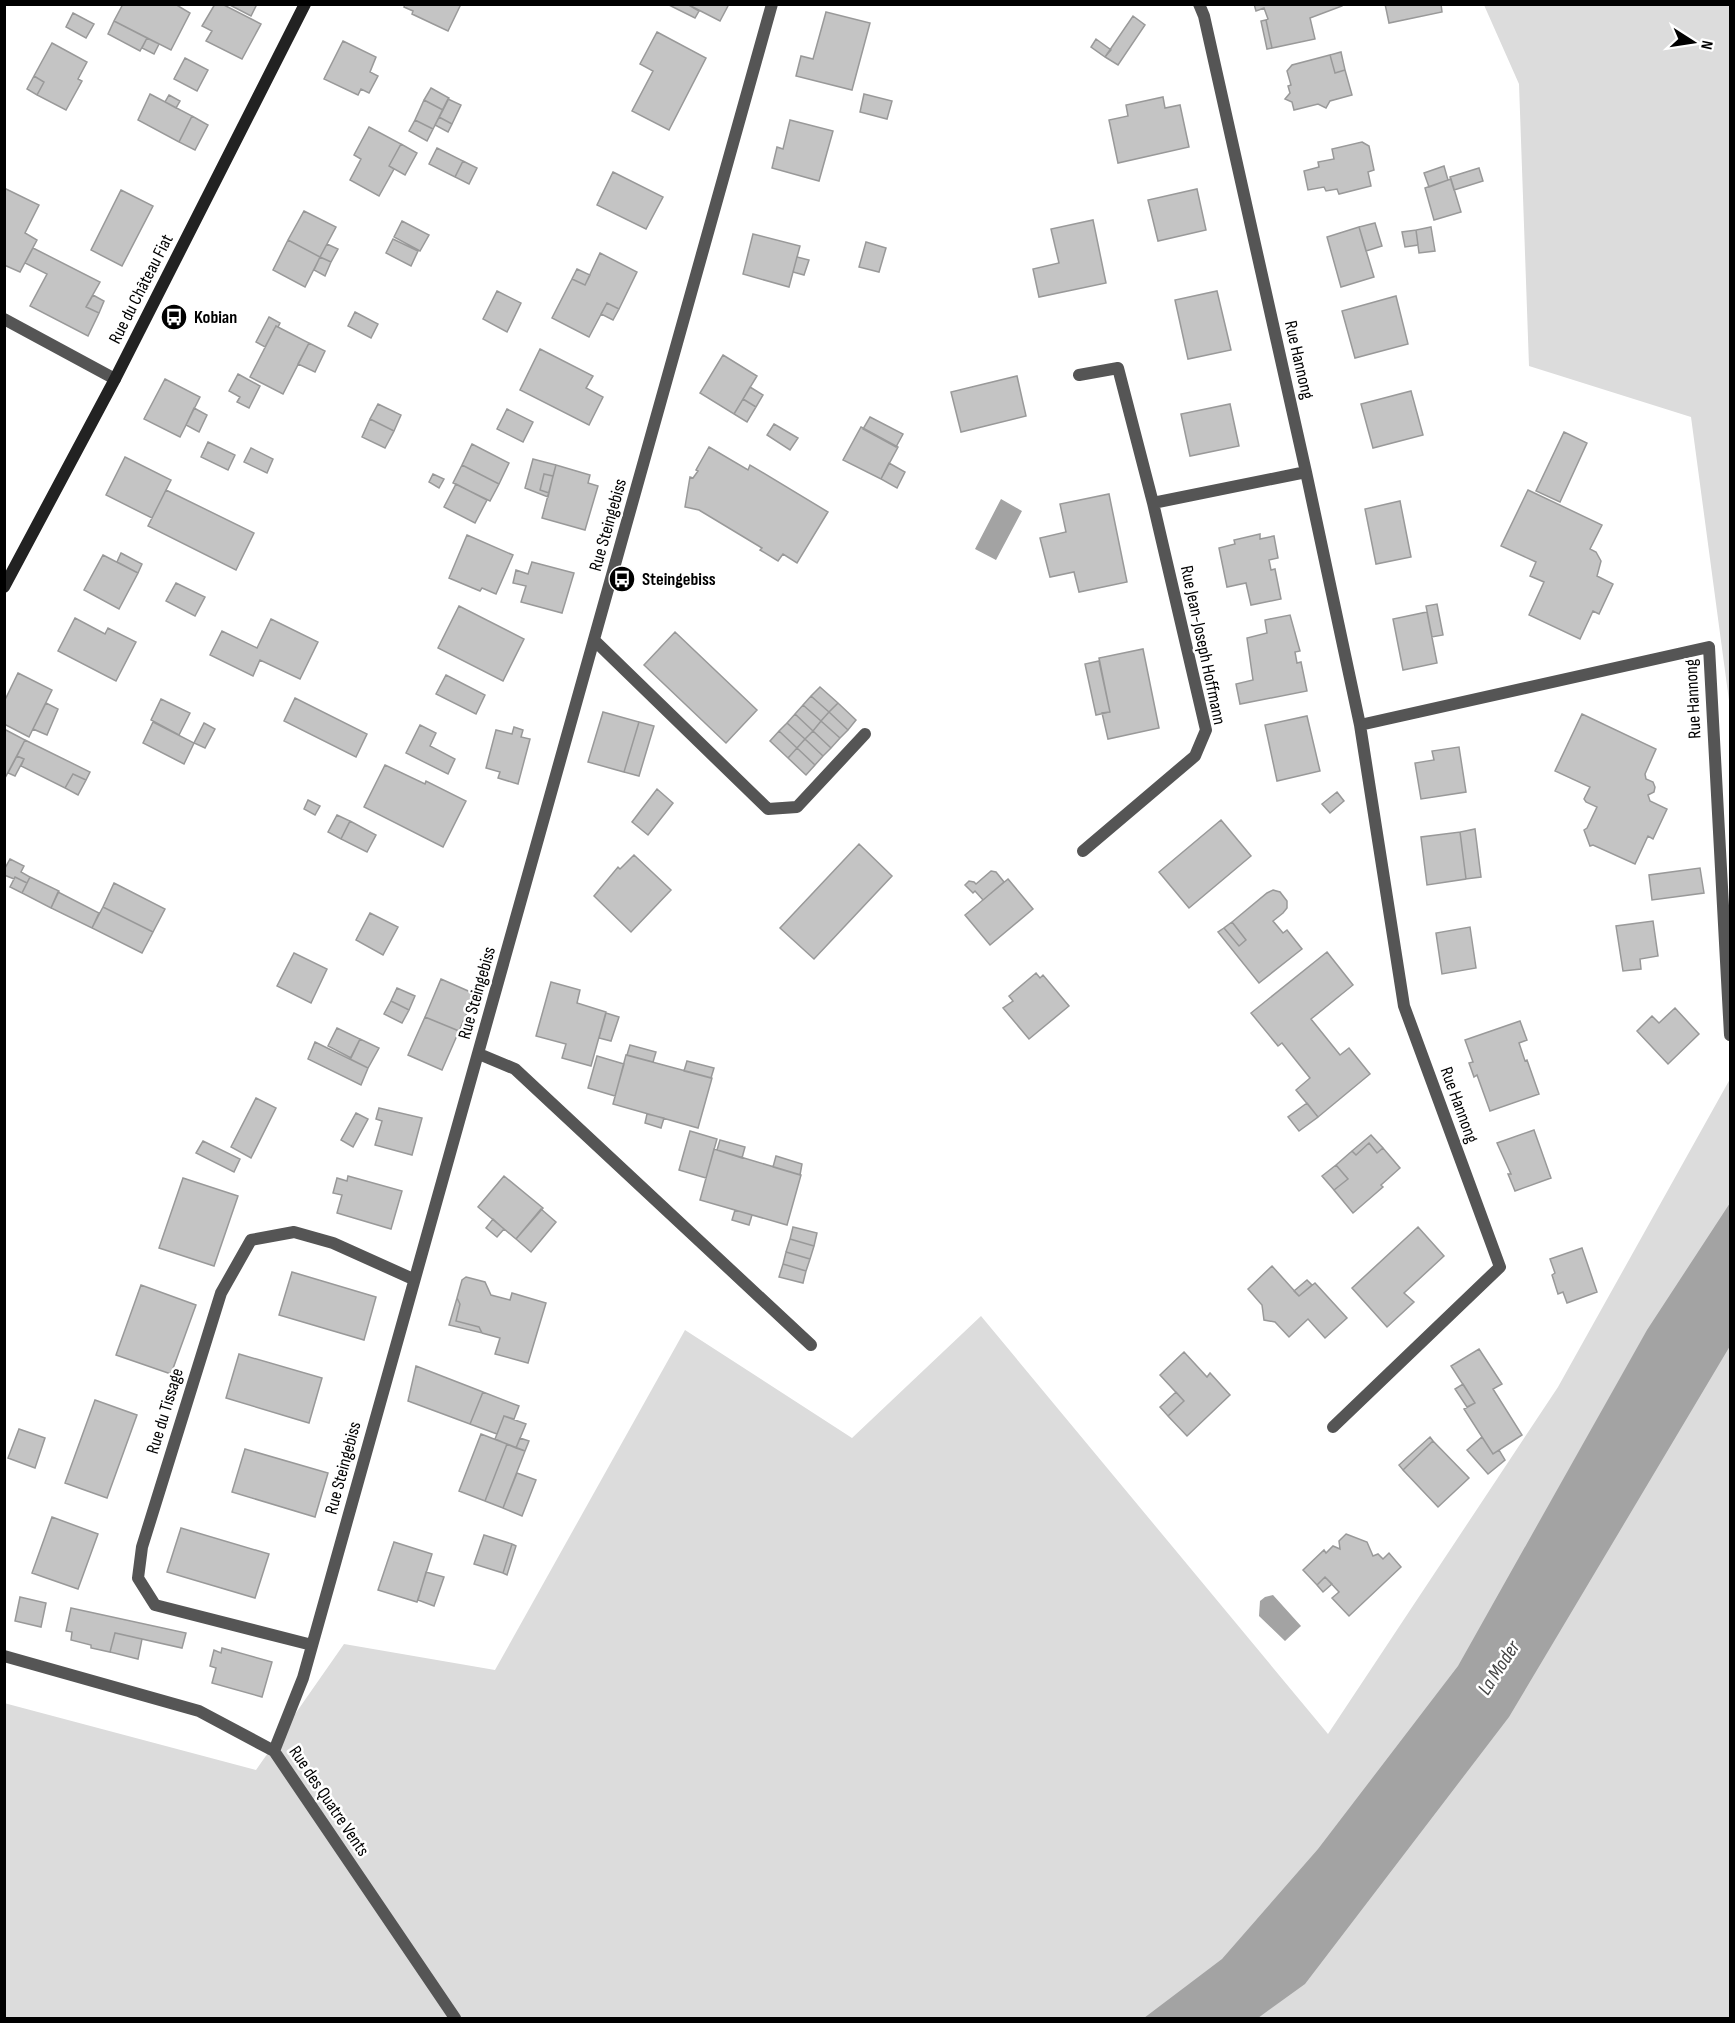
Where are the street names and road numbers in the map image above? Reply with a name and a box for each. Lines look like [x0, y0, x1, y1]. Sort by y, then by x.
street label: Rue du Château Fiat [104, 230, 178, 347]
street label: Rue Hannong [1280, 319, 1318, 401]
street label: Rue Steingebiss [585, 476, 631, 574]
street label: Rue Jean-Joseph Hoffmann [1176, 564, 1230, 726]
street label: Rue Hannong [1680, 659, 1706, 739]
street label: Rue Steingebiss [454, 944, 500, 1042]
street label: Rue Hannong [1435, 1064, 1483, 1146]
street label: Rue du Tissage [142, 1366, 188, 1456]
street label: Rue Steingebiss [321, 1419, 365, 1517]
street label: Rue des Quatre Vents [284, 1742, 374, 1860]

